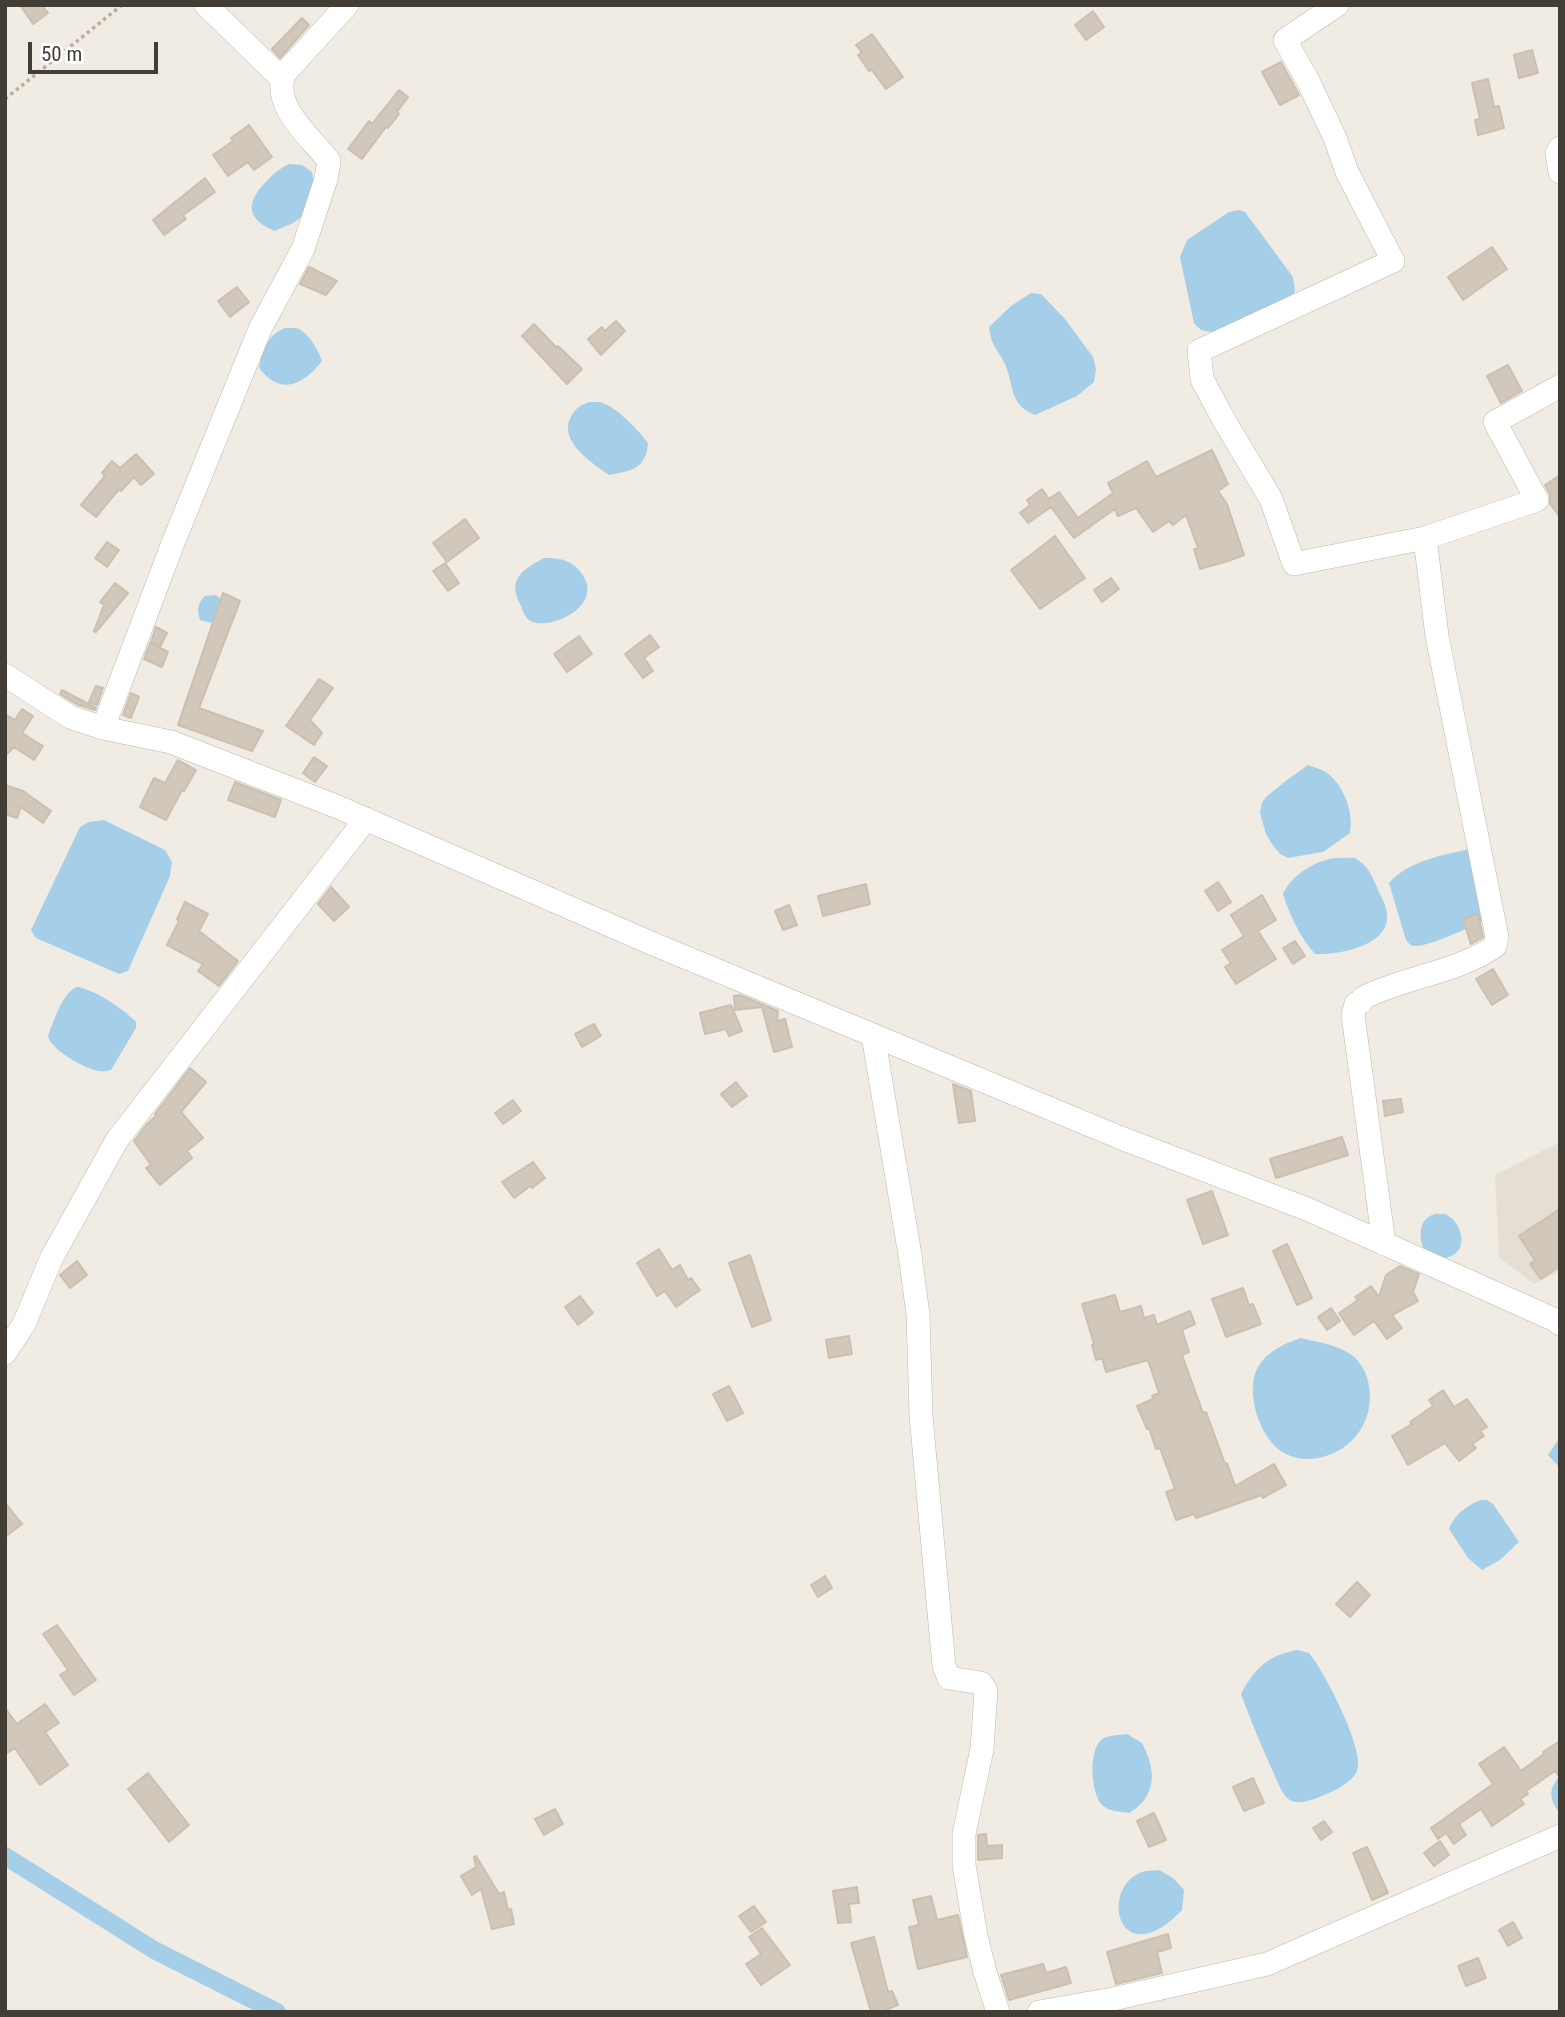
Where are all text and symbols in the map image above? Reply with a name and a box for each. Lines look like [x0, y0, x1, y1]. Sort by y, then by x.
scale bar [32, 28, 161, 72]
text: 50 m [41, 42, 82, 66]

